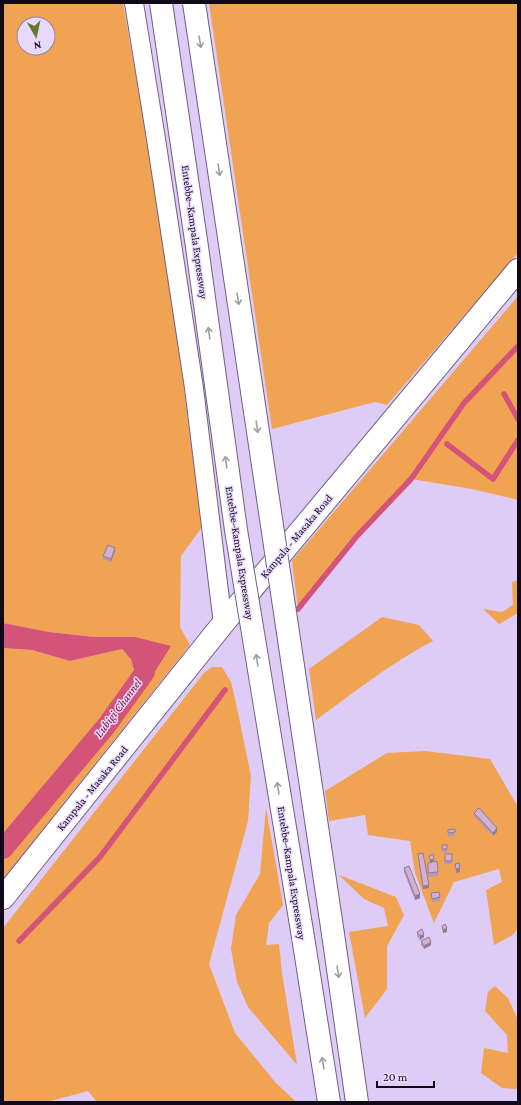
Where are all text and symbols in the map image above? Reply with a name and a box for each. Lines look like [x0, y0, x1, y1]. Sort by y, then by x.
north arrow [16, 16, 56, 56]
one-way arrow [196, 35, 204, 48]
text: N [32, 39, 42, 52]
one-way arrow [215, 163, 223, 176]
street label: Entebbe–Kampala Expressway [179, 164, 210, 301]
one-way arrow [234, 292, 242, 305]
one-way arrow [205, 327, 213, 340]
one-way arrow [253, 420, 261, 433]
one-way arrow [223, 456, 230, 469]
street label: Entebbe–Kampala Expressway [223, 486, 257, 622]
street label: Kampala - Masaka Road [258, 492, 335, 581]
one-way arrow [253, 653, 261, 666]
water label: Lubigi Channel [91, 675, 145, 740]
street label: Kampala - Masaka Road [54, 743, 131, 833]
one-way arrow [274, 782, 282, 795]
street label: Entebbe–Kampala Expressway [275, 806, 309, 942]
one-way arrow [334, 965, 342, 978]
one-way arrow [319, 1057, 327, 1070]
scale bar [377, 1063, 434, 1089]
text: 20 m [383, 1070, 408, 1084]

